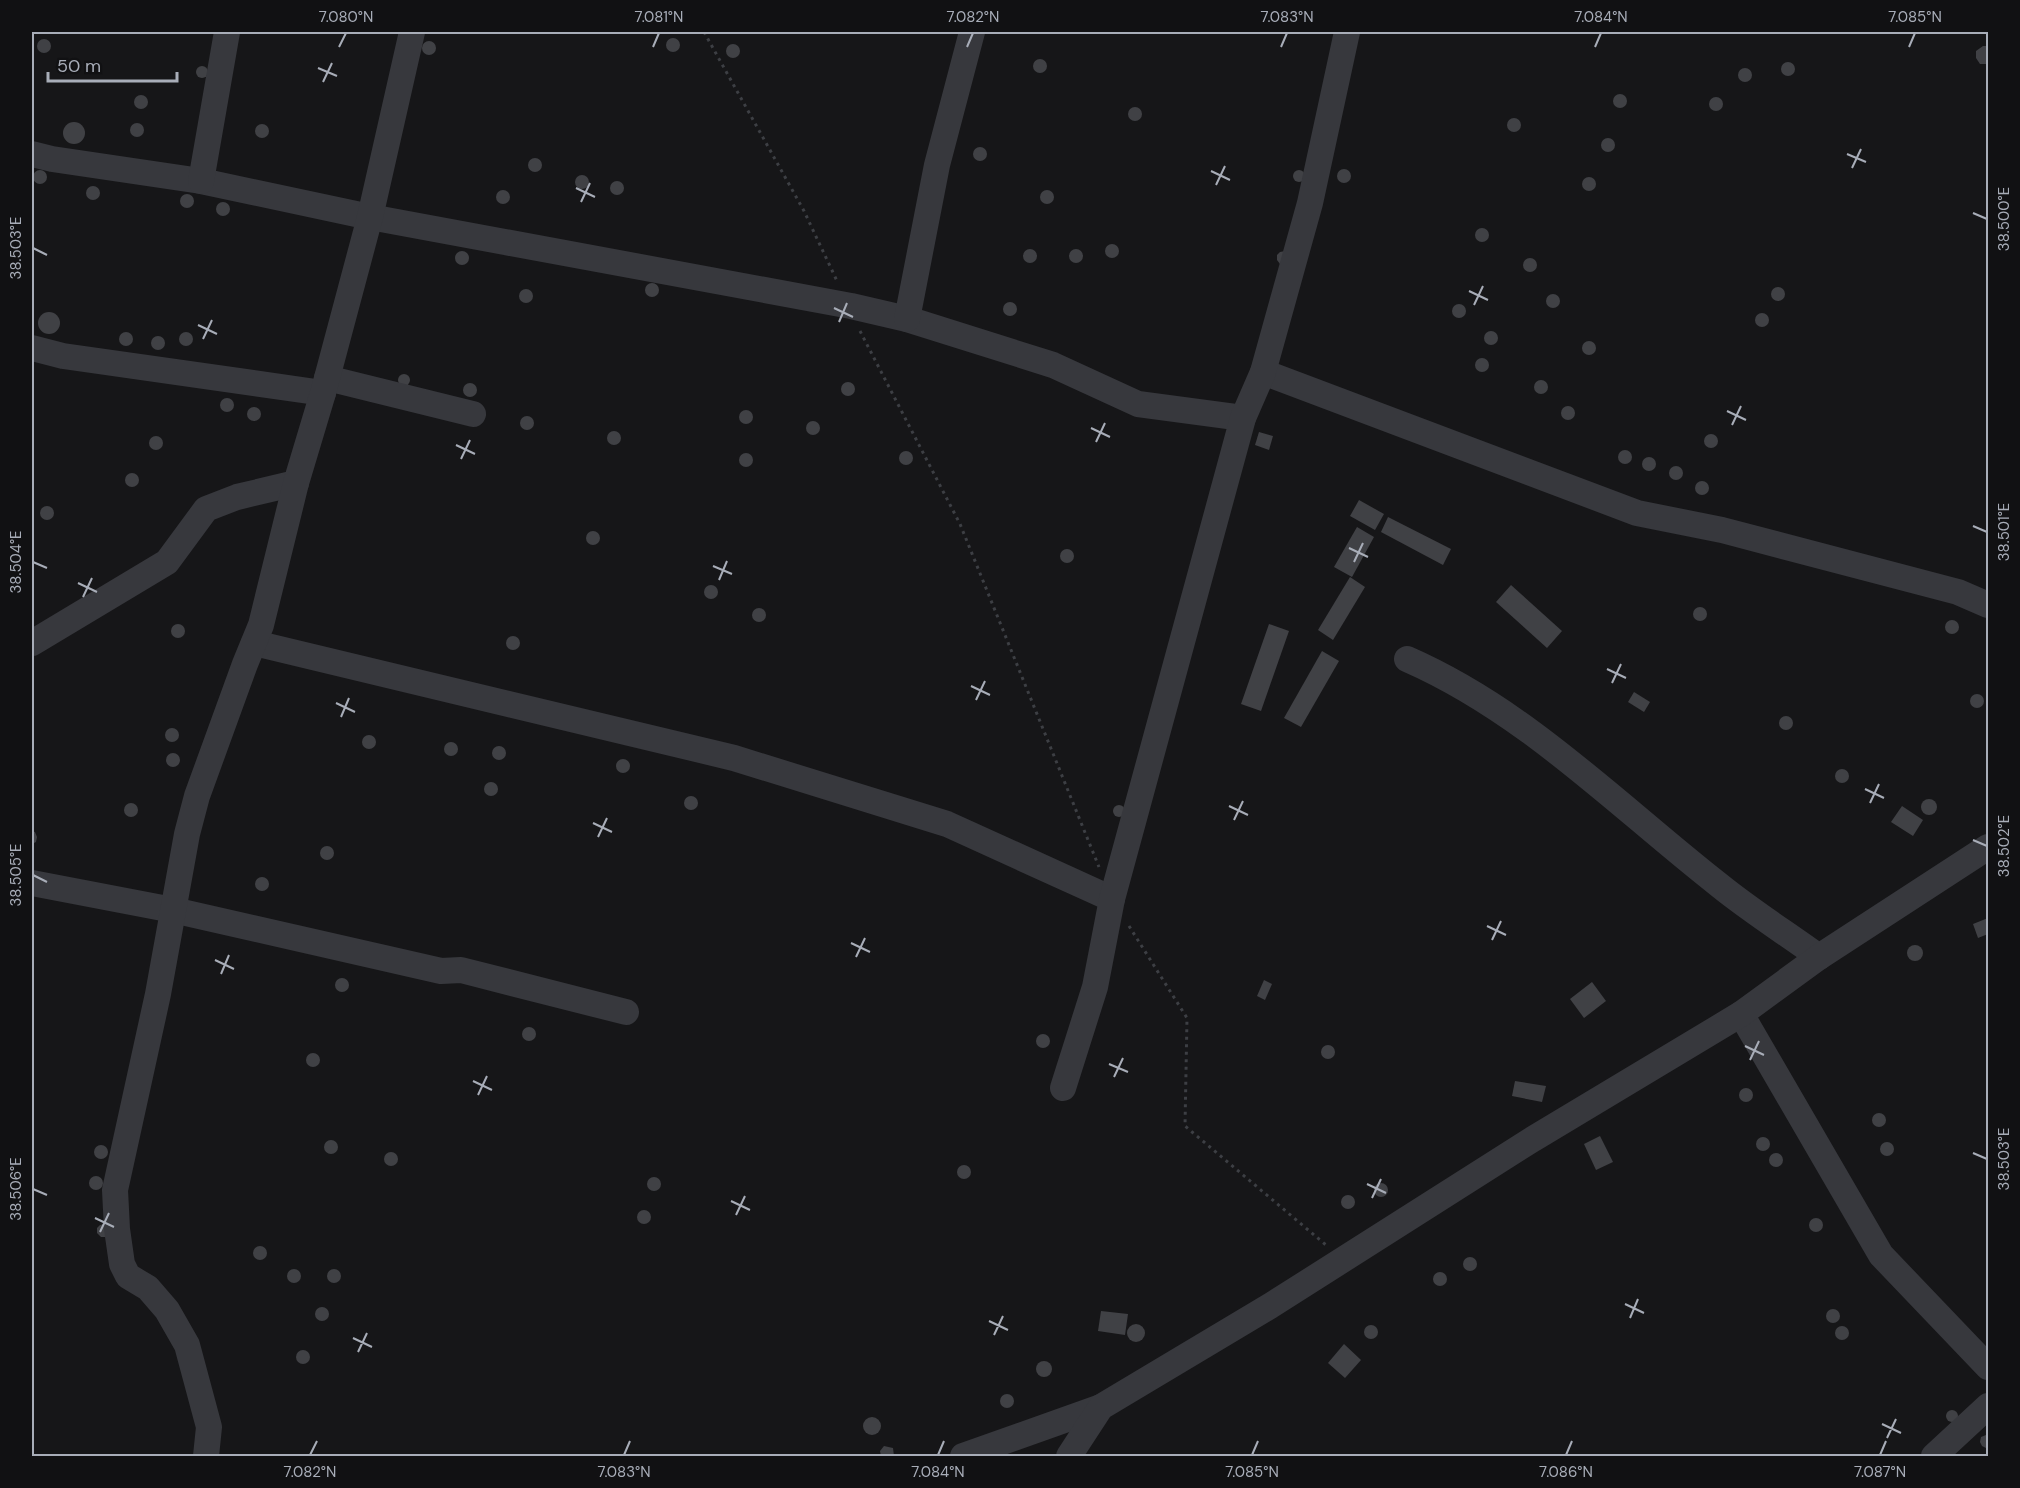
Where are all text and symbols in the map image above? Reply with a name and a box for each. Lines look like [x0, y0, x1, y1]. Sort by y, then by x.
text: 7.080°N [319, 7, 373, 27]
text: 7.081°N [635, 7, 683, 27]
text: 7.082°N [947, 7, 999, 27]
text: 7.083°N [1260, 7, 1314, 27]
text: 7.084°N [1574, 7, 1628, 27]
text: 7.085°N [1888, 7, 1942, 27]
scale bar [48, 45, 177, 83]
text: 50 m [57, 54, 101, 78]
text: 38.500°E [1994, 187, 2014, 251]
text: 38.503°E [6, 217, 26, 279]
text: 38.501°E [1994, 503, 2014, 561]
text: 38.504°E [6, 530, 26, 594]
text: 38.502°E [1994, 815, 2014, 877]
text: 38.505°E [6, 843, 26, 907]
text: 38.503°E [1994, 1128, 2014, 1190]
text: 38.506°E [6, 1157, 26, 1221]
text: 7.082°N [284, 1462, 336, 1482]
text: 7.083°N [597, 1462, 651, 1482]
text: 7.084°N [911, 1462, 965, 1482]
text: 7.085°N [1225, 1462, 1279, 1482]
text: 7.086°N [1539, 1462, 1593, 1482]
text: 7.087°N [1854, 1462, 1906, 1482]

